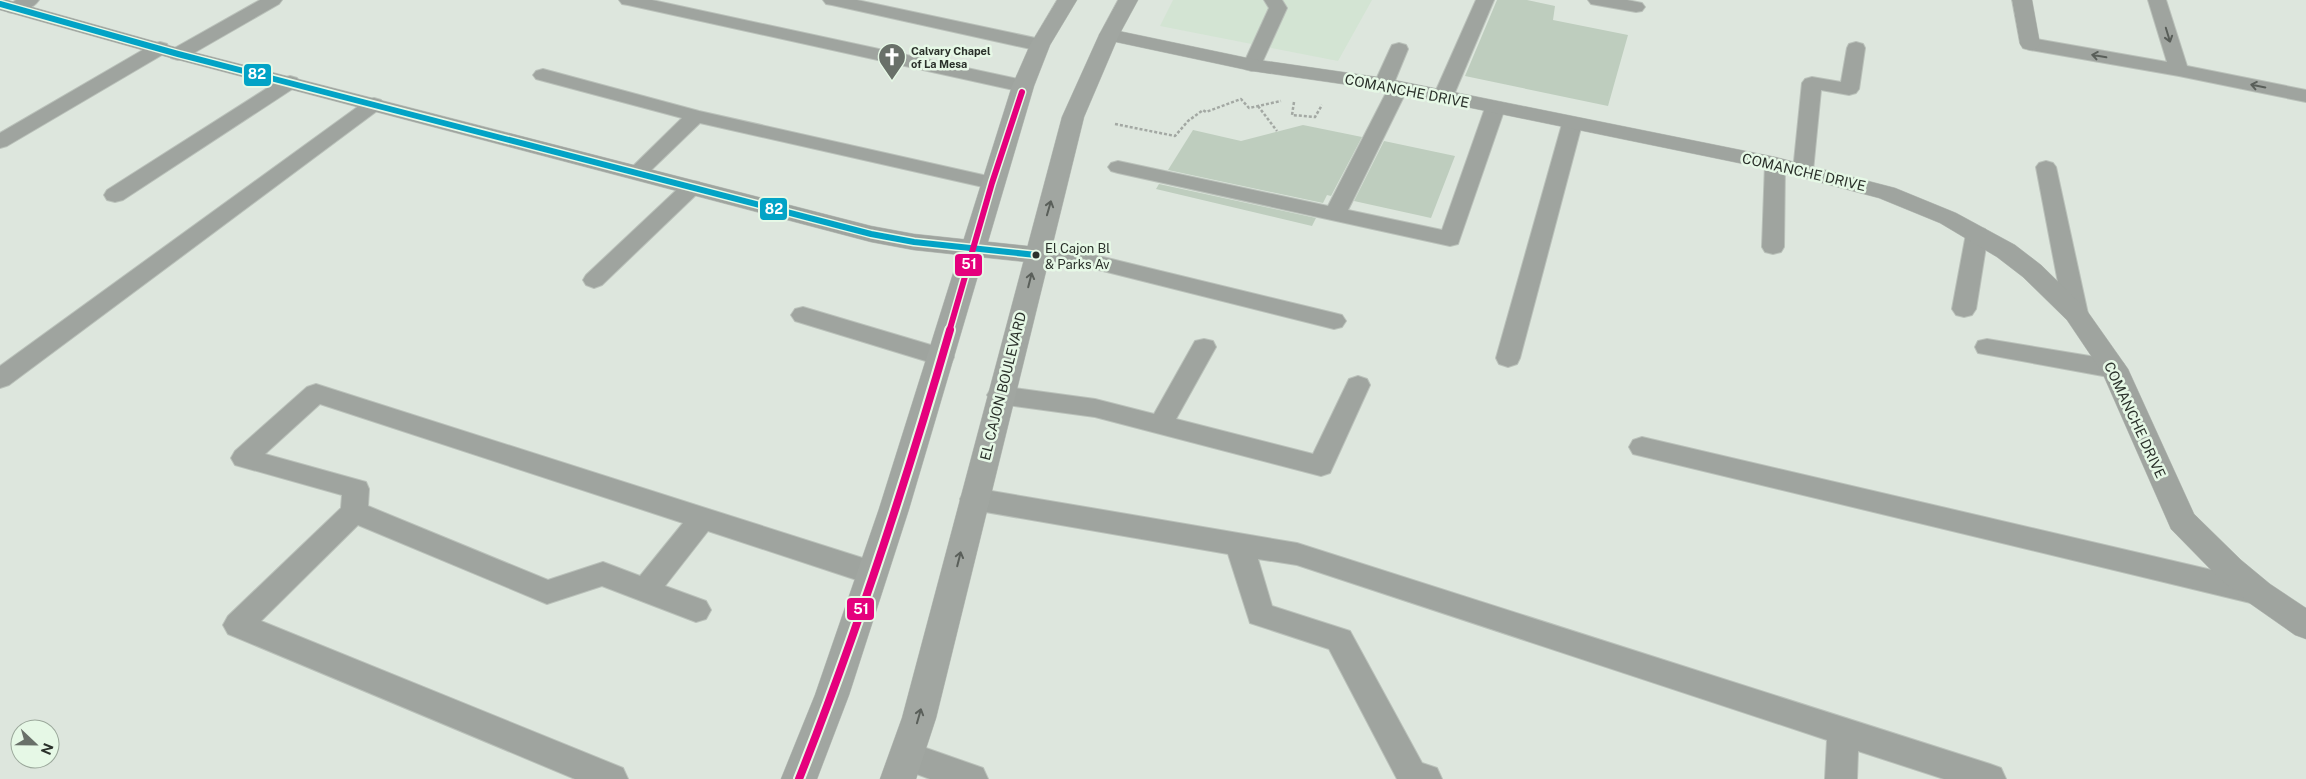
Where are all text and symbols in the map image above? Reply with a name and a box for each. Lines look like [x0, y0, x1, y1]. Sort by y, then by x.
one-way arrow [2163, 27, 2173, 43]
church icon: Calvary Chapel of La Mesa [877, 42, 907, 81]
place label: Calvary Chapel of La Mesa [911, 45, 991, 70]
one-way arrow [2091, 50, 2107, 60]
line badge: 82 [243, 63, 272, 87]
text: 82 [248, 66, 266, 82]
street label: COMANCHE DRIVE [1343, 71, 1471, 111]
one-way arrow [2251, 81, 2267, 90]
street label: COMANCHE DRIVE [1741, 150, 1867, 194]
line badge: 82 [759, 197, 788, 221]
one-way arrow [1044, 200, 1054, 216]
text: 82 [765, 201, 783, 217]
place label: El Cajon Bl & Parks Av [1045, 241, 1110, 272]
marker: El Cajon Bl & Parks Av [1031, 250, 1041, 260]
line badge: 51 [954, 253, 983, 277]
text: 51 [961, 256, 977, 272]
one-way arrow [1026, 272, 1035, 288]
street label: EL CAJON BOULEVARD [977, 310, 1029, 462]
street label: COMANCHE DRIVE [2101, 359, 2169, 481]
one-way arrow [955, 551, 964, 567]
line badge: 51 [846, 597, 875, 621]
text: 51 [853, 601, 869, 617]
one-way arrow [914, 709, 924, 725]
north arrow [10, 719, 60, 769]
text: N [38, 741, 57, 757]

